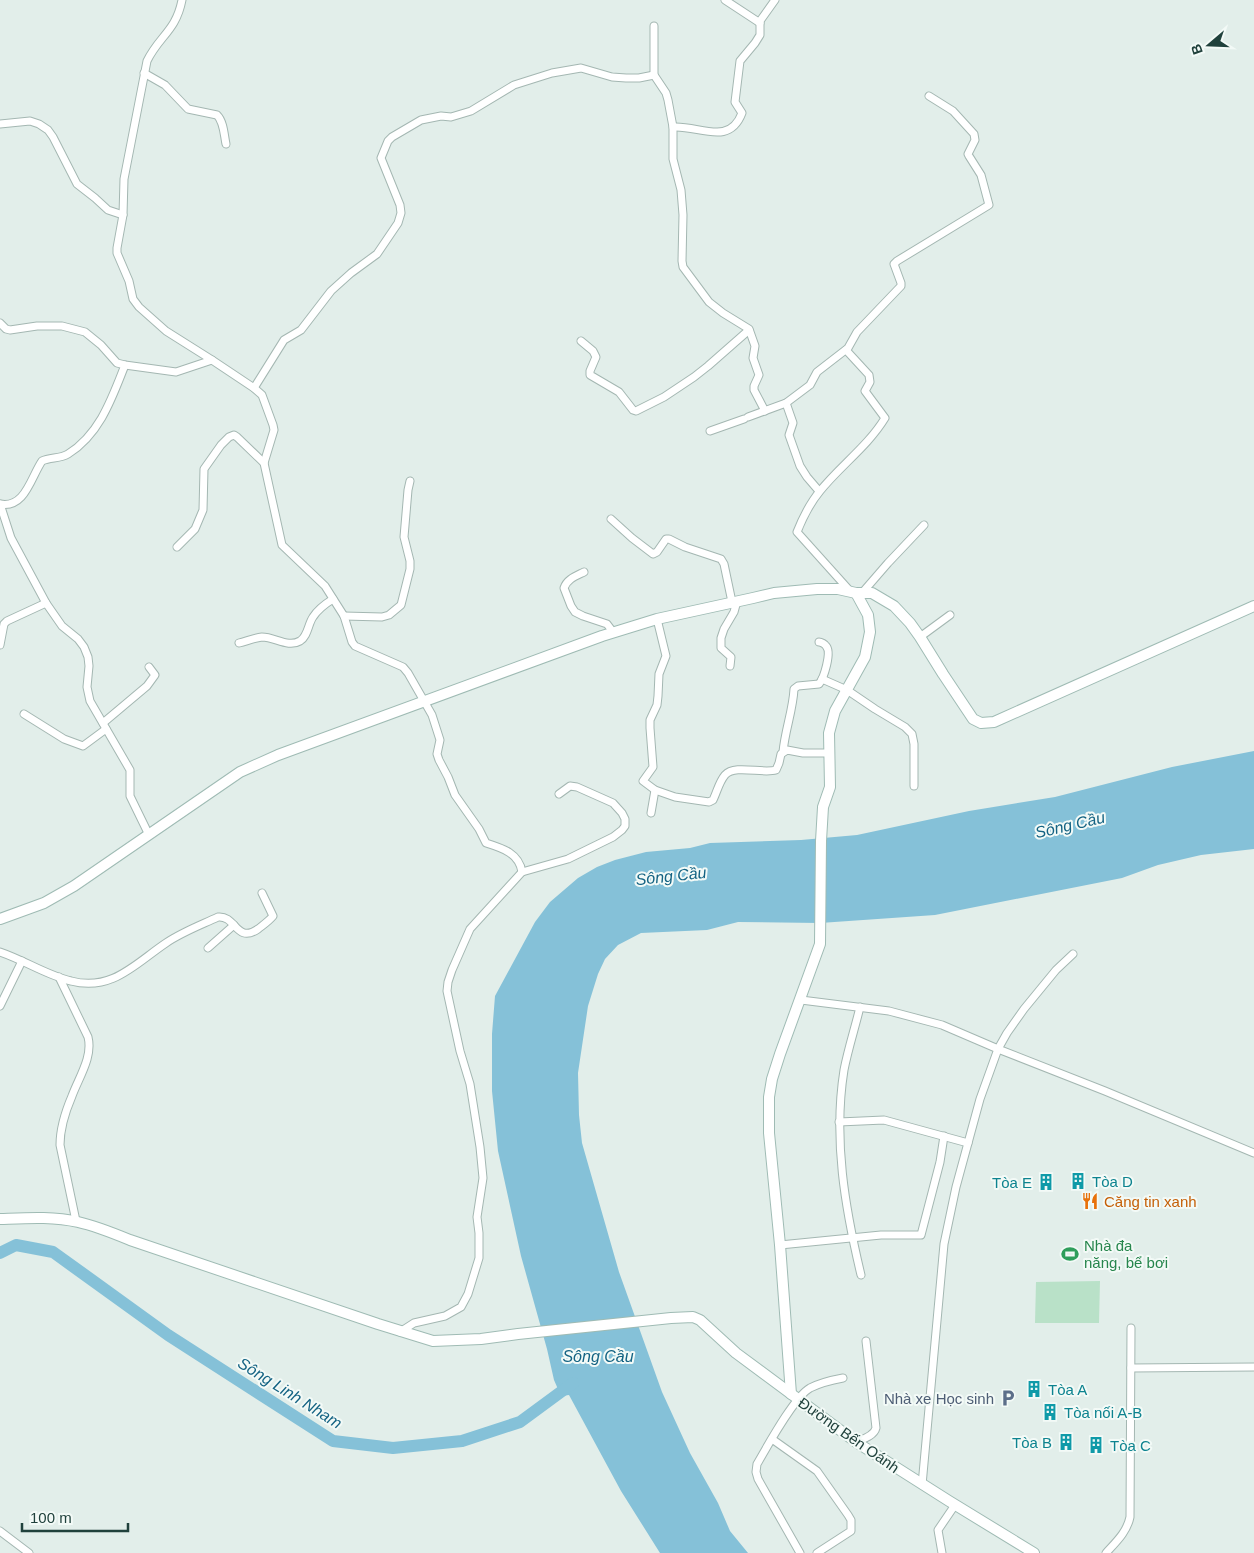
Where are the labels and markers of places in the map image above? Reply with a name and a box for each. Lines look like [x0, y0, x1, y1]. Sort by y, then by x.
building icon: Tòa D [1068, 1171, 1088, 1191]
building icon: Tòa E [1036, 1172, 1056, 1192]
place label: Tòa D [1092, 1173, 1133, 1190]
place label: Tòa E [992, 1174, 1032, 1191]
restaurant icon: Căng tin xanh [1080, 1191, 1100, 1211]
place label: Căng tin xanh [1104, 1193, 1197, 1210]
place label: Nhà đa năng, bể bơi [1084, 1237, 1168, 1271]
sports icon: Nhà đa năng, bể bơi [1060, 1244, 1080, 1264]
building icon: Tòa A [1024, 1379, 1044, 1399]
place label: Tòa A [1048, 1381, 1087, 1398]
parking icon: Nhà xe Học sinh [998, 1388, 1018, 1408]
place label: Nhà xe Học sinh [884, 1390, 994, 1407]
building icon: Tòa nối A-B [1040, 1402, 1060, 1422]
place label: Tòa nối A-B [1064, 1404, 1142, 1421]
building icon: Tòa B [1056, 1432, 1076, 1452]
place label: Tòa B [1012, 1434, 1052, 1451]
building icon: Tòa C [1086, 1435, 1106, 1455]
place label: Tòa C [1110, 1437, 1151, 1454]

